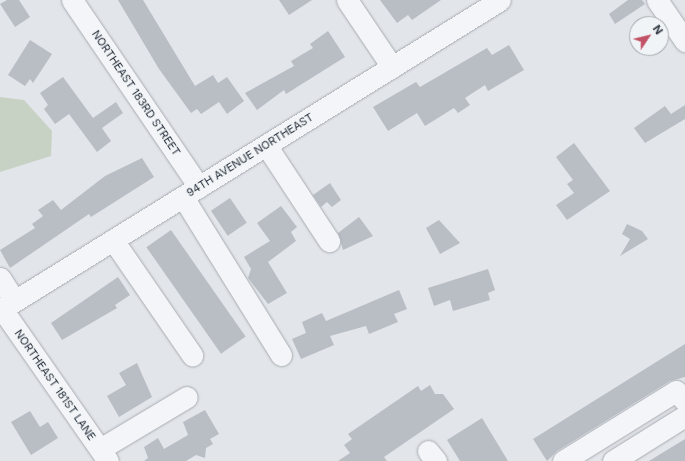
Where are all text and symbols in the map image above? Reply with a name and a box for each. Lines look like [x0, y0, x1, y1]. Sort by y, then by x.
north arrow [629, 16, 669, 56]
text: N [650, 22, 666, 37]
street label: NORTHEAST 183RD STREET [89, 28, 183, 158]
street label: 94TH AVENUE NORTHEAST [184, 110, 316, 200]
street label: NORTHEAST 181ST LANE [12, 327, 98, 443]

